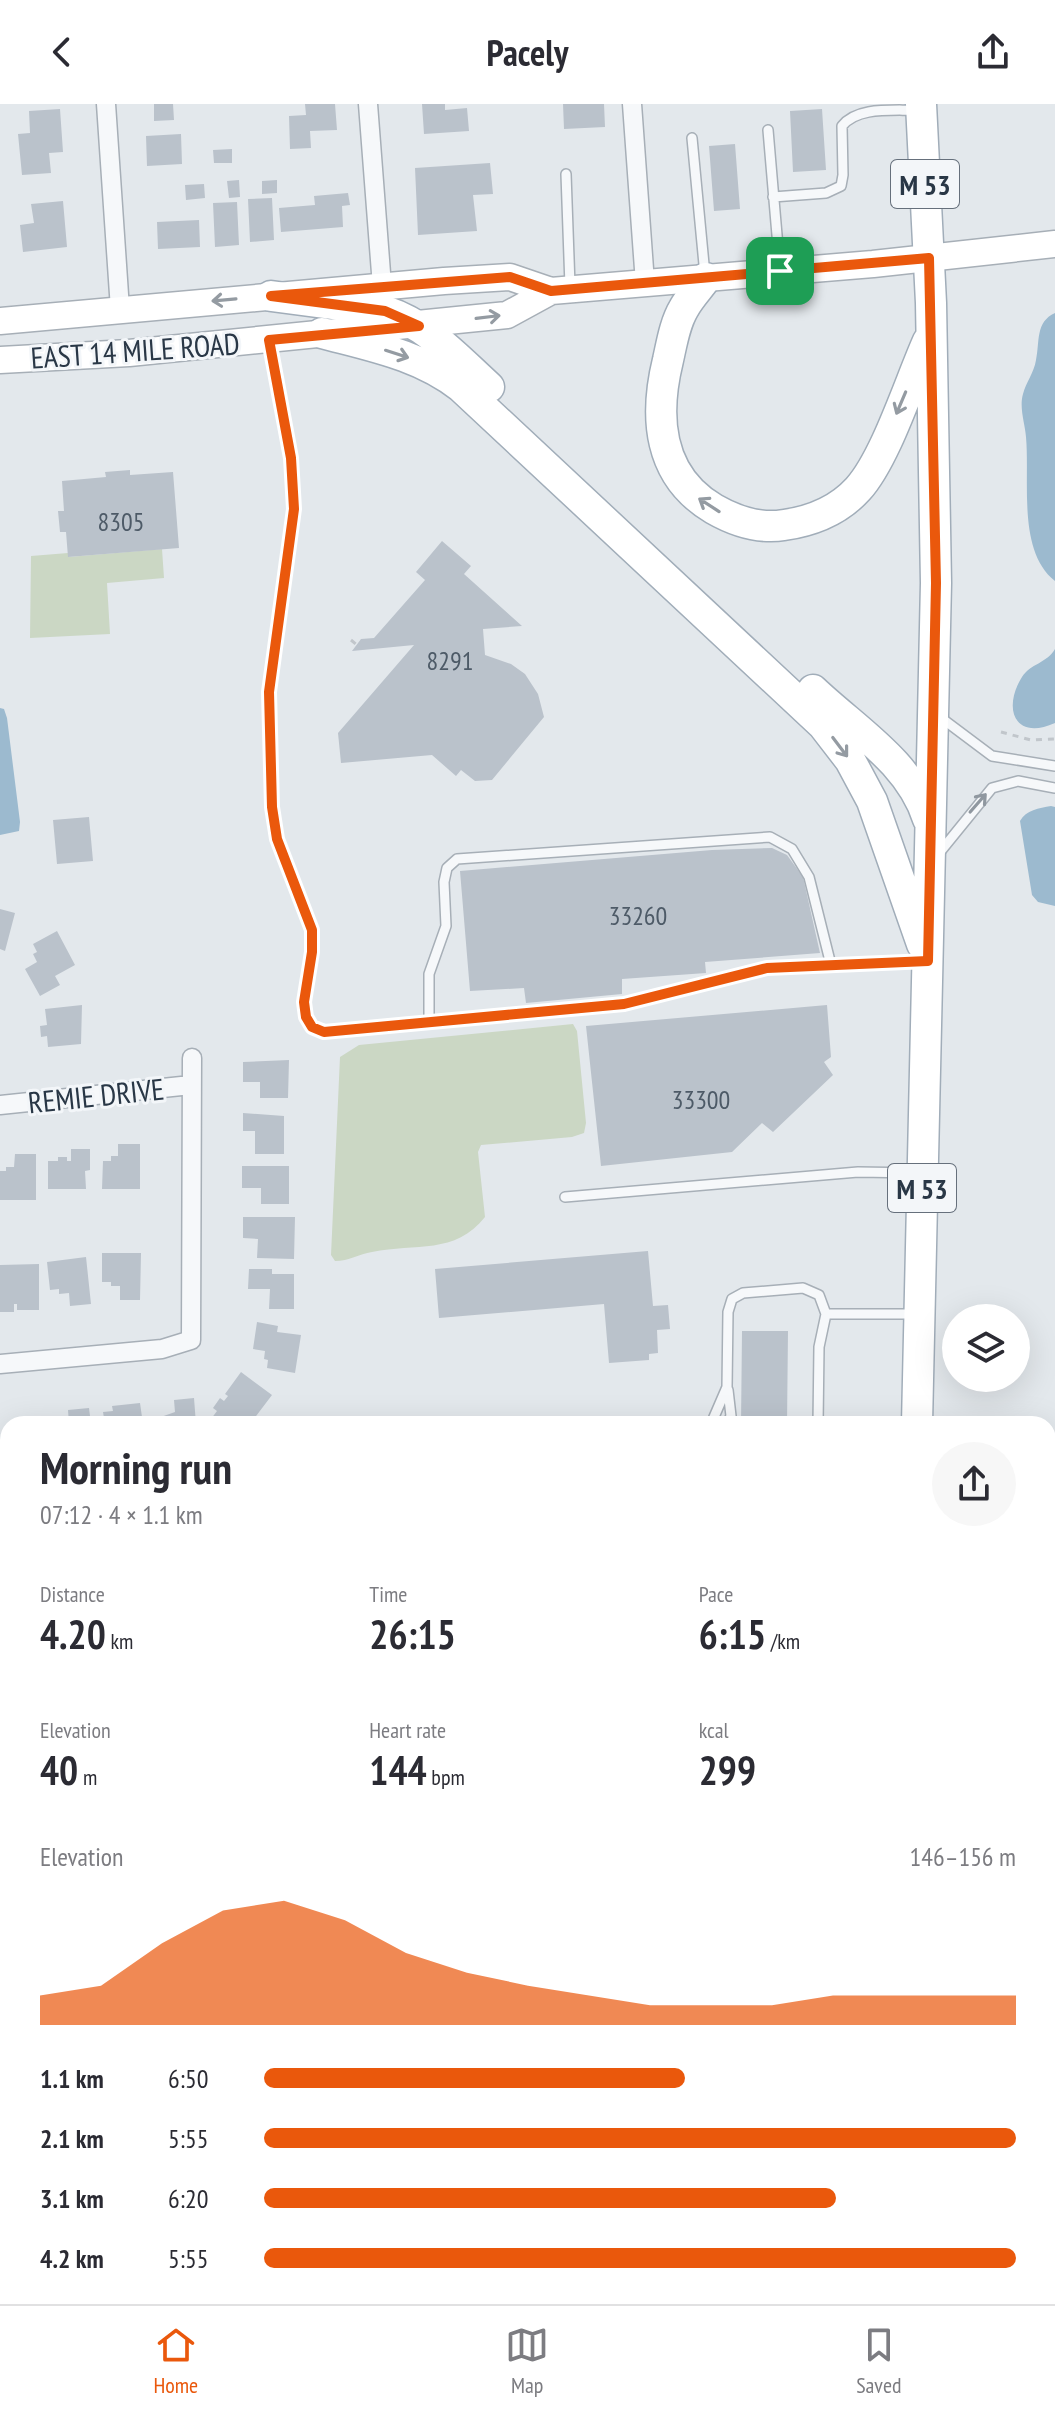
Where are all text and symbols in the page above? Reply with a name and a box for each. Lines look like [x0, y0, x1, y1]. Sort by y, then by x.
text: Pacely [487, 29, 568, 76]
icon: back [40, 30, 84, 74]
icon: share [971, 30, 1015, 74]
road number: M 53 [891, 160, 959, 208]
pin [746, 237, 814, 305]
icon: arrive [758, 249, 802, 293]
one-way arrow [211, 293, 238, 308]
one-way arrow [474, 310, 501, 325]
street label: EAST 14 MILE ROAD [29, 323, 241, 377]
one-way arrow [385, 347, 410, 362]
one-way arrow [893, 390, 908, 415]
one-way arrow [699, 497, 721, 514]
house number: 8305 [98, 505, 144, 538]
house number: 8291 [427, 644, 473, 677]
one-way arrow [832, 736, 849, 758]
one-way arrow [969, 793, 987, 813]
house number: 33260 [609, 899, 667, 932]
street label: REMIE DRIVE [26, 1068, 166, 1122]
house number: 33300 [672, 1083, 730, 1116]
road number: M 53 [888, 1164, 956, 1212]
map controls [942, 1304, 1030, 1392]
button: layers [942, 1304, 1030, 1392]
text: Morning run [40, 1439, 232, 1496]
button: share [932, 1442, 1016, 1526]
text: 07:12 · 4 × 1.1 km [40, 1498, 203, 1531]
text: Distance [40, 1580, 105, 1608]
text: Time [369, 1580, 407, 1608]
text: Pace [699, 1580, 733, 1608]
text: 4.20 [40, 1608, 106, 1660]
text: 26:15 [369, 1608, 456, 1660]
text: 6:15 [699, 1608, 766, 1660]
text: km [106, 1627, 133, 1655]
text: /km [766, 1627, 800, 1655]
text: Elevation [40, 1716, 111, 1744]
text: Heart rate [369, 1716, 446, 1744]
text: kcal [699, 1716, 729, 1744]
text: 40 [40, 1744, 78, 1796]
text: 144 [369, 1744, 427, 1796]
text: 299 [699, 1744, 756, 1796]
text: m [78, 1763, 97, 1791]
text: bpm [427, 1763, 465, 1791]
text: Elevation [40, 1840, 123, 1873]
text: 146–156 m [910, 1840, 1016, 1873]
text: 1.1 km [40, 2062, 104, 2095]
text: 6:50 [168, 2062, 208, 2095]
text: 2.1 km [40, 2122, 104, 2155]
text: 5:55 [168, 2122, 208, 2155]
text: 3.1 km [40, 2182, 104, 2215]
text: 6:20 [168, 2182, 208, 2215]
text: 4.2 km [40, 2242, 104, 2275]
text: 5:55 [168, 2242, 208, 2275]
tab: Home [153, 2323, 198, 2399]
tab: Map [505, 2323, 549, 2399]
tab: Saved [856, 2323, 902, 2399]

